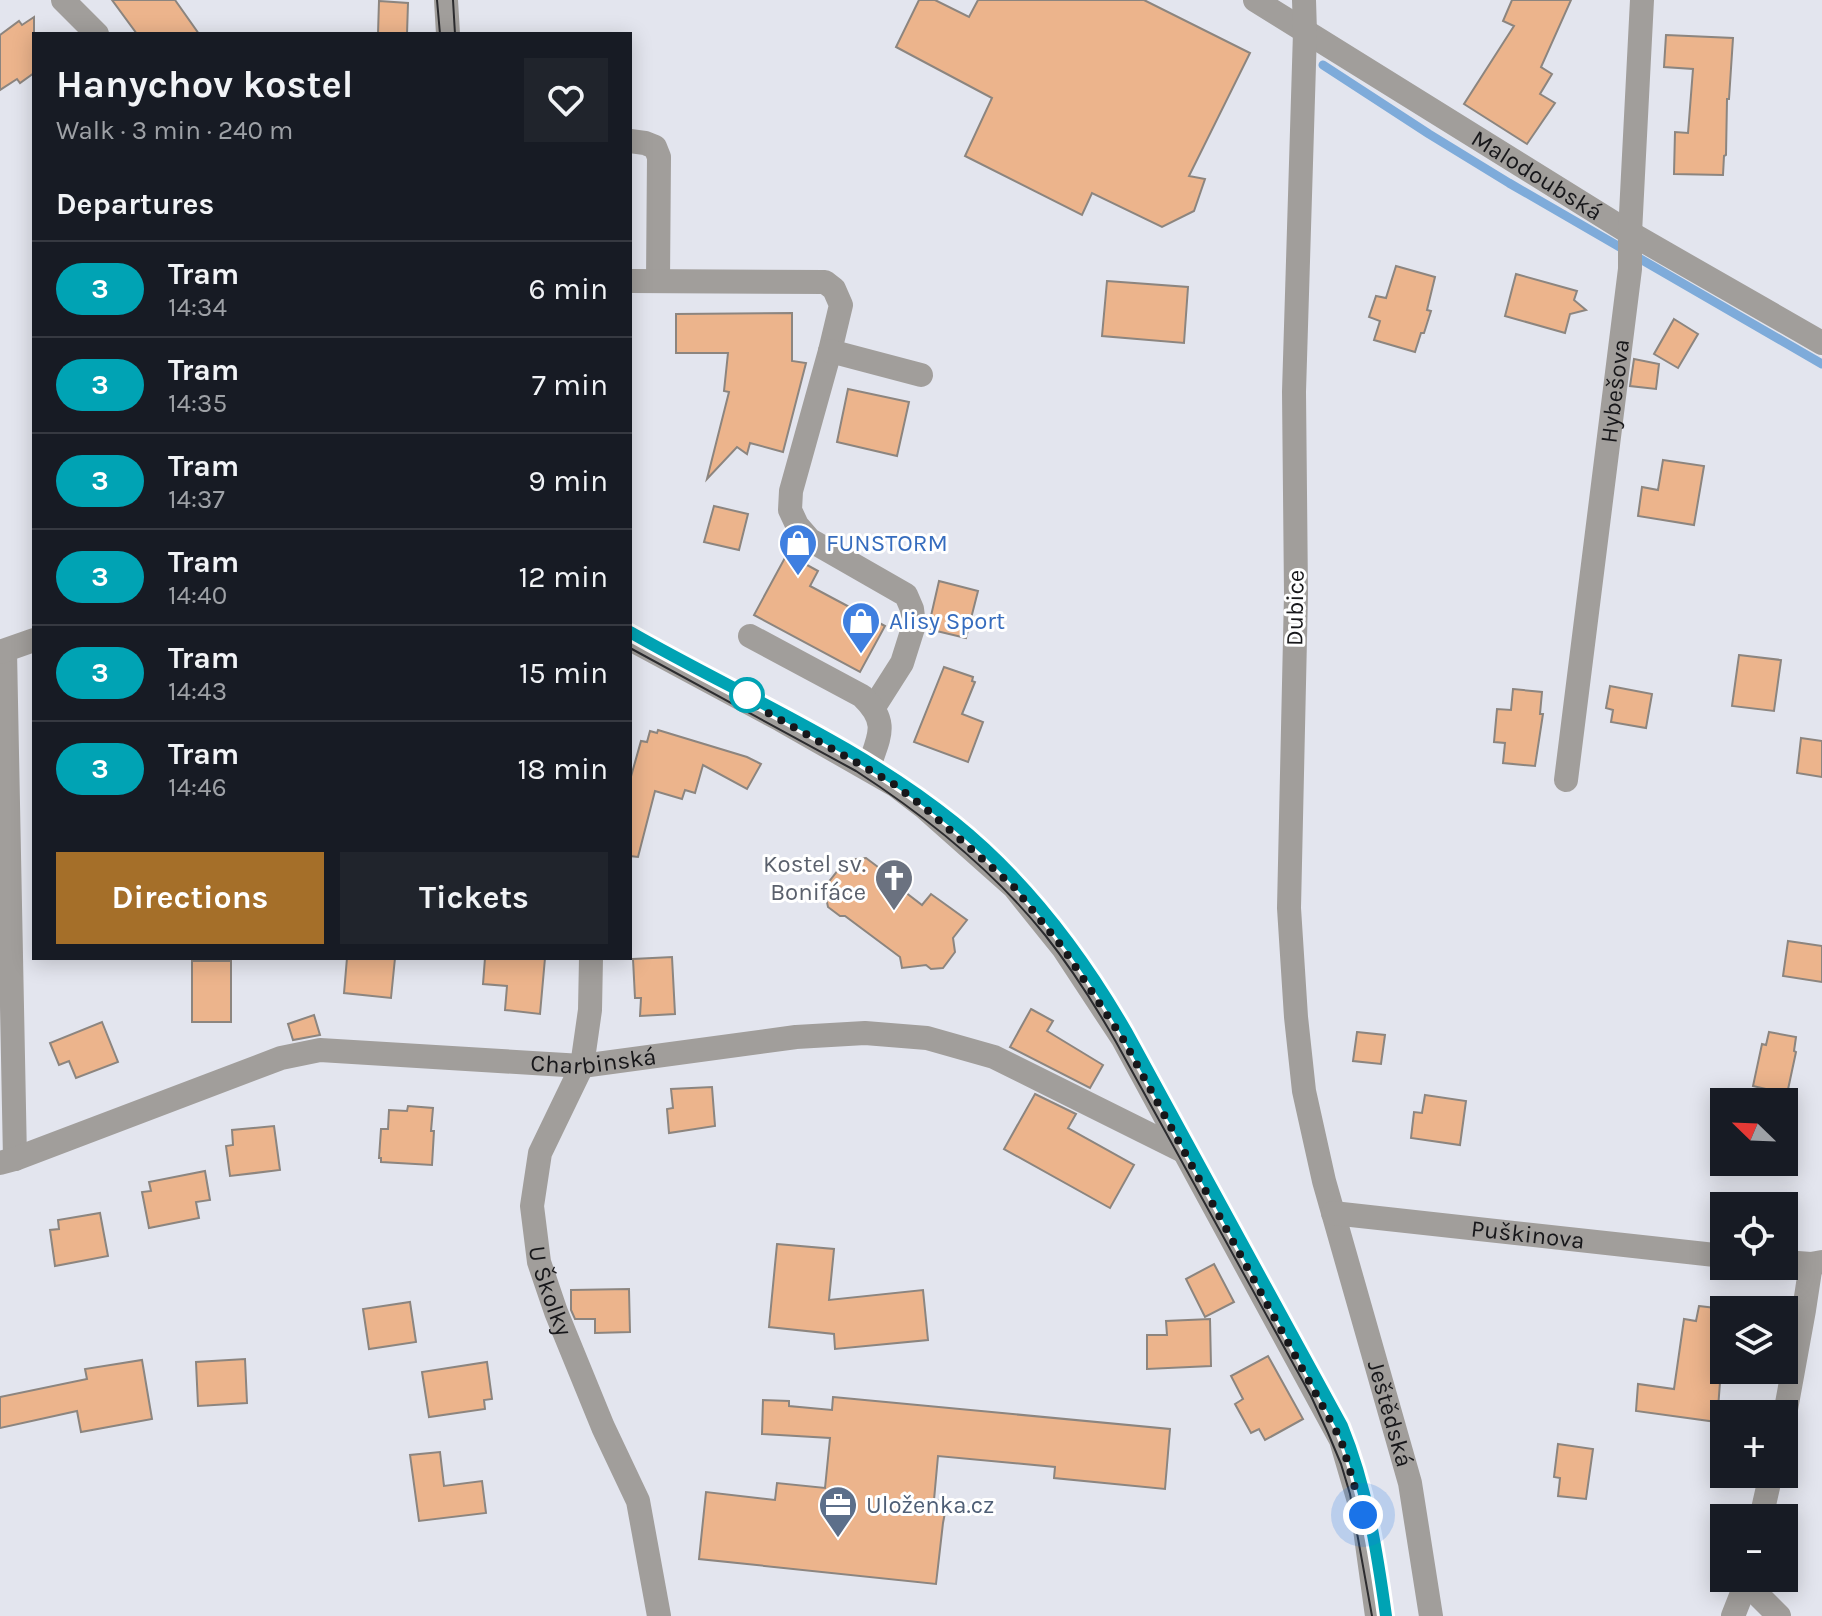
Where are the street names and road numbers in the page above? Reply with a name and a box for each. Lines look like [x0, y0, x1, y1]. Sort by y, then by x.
street label: Malodoubská [1466, 124, 1608, 226]
street label: Hybešova [1594, 337, 1635, 445]
street label: Dubice [1280, 570, 1310, 646]
street label: Charbinská [530, 1042, 658, 1080]
street label: Puškinova [1470, 1214, 1586, 1255]
street label: U Školky [523, 1244, 578, 1340]
street label: Ještědská [1362, 1357, 1419, 1470]

